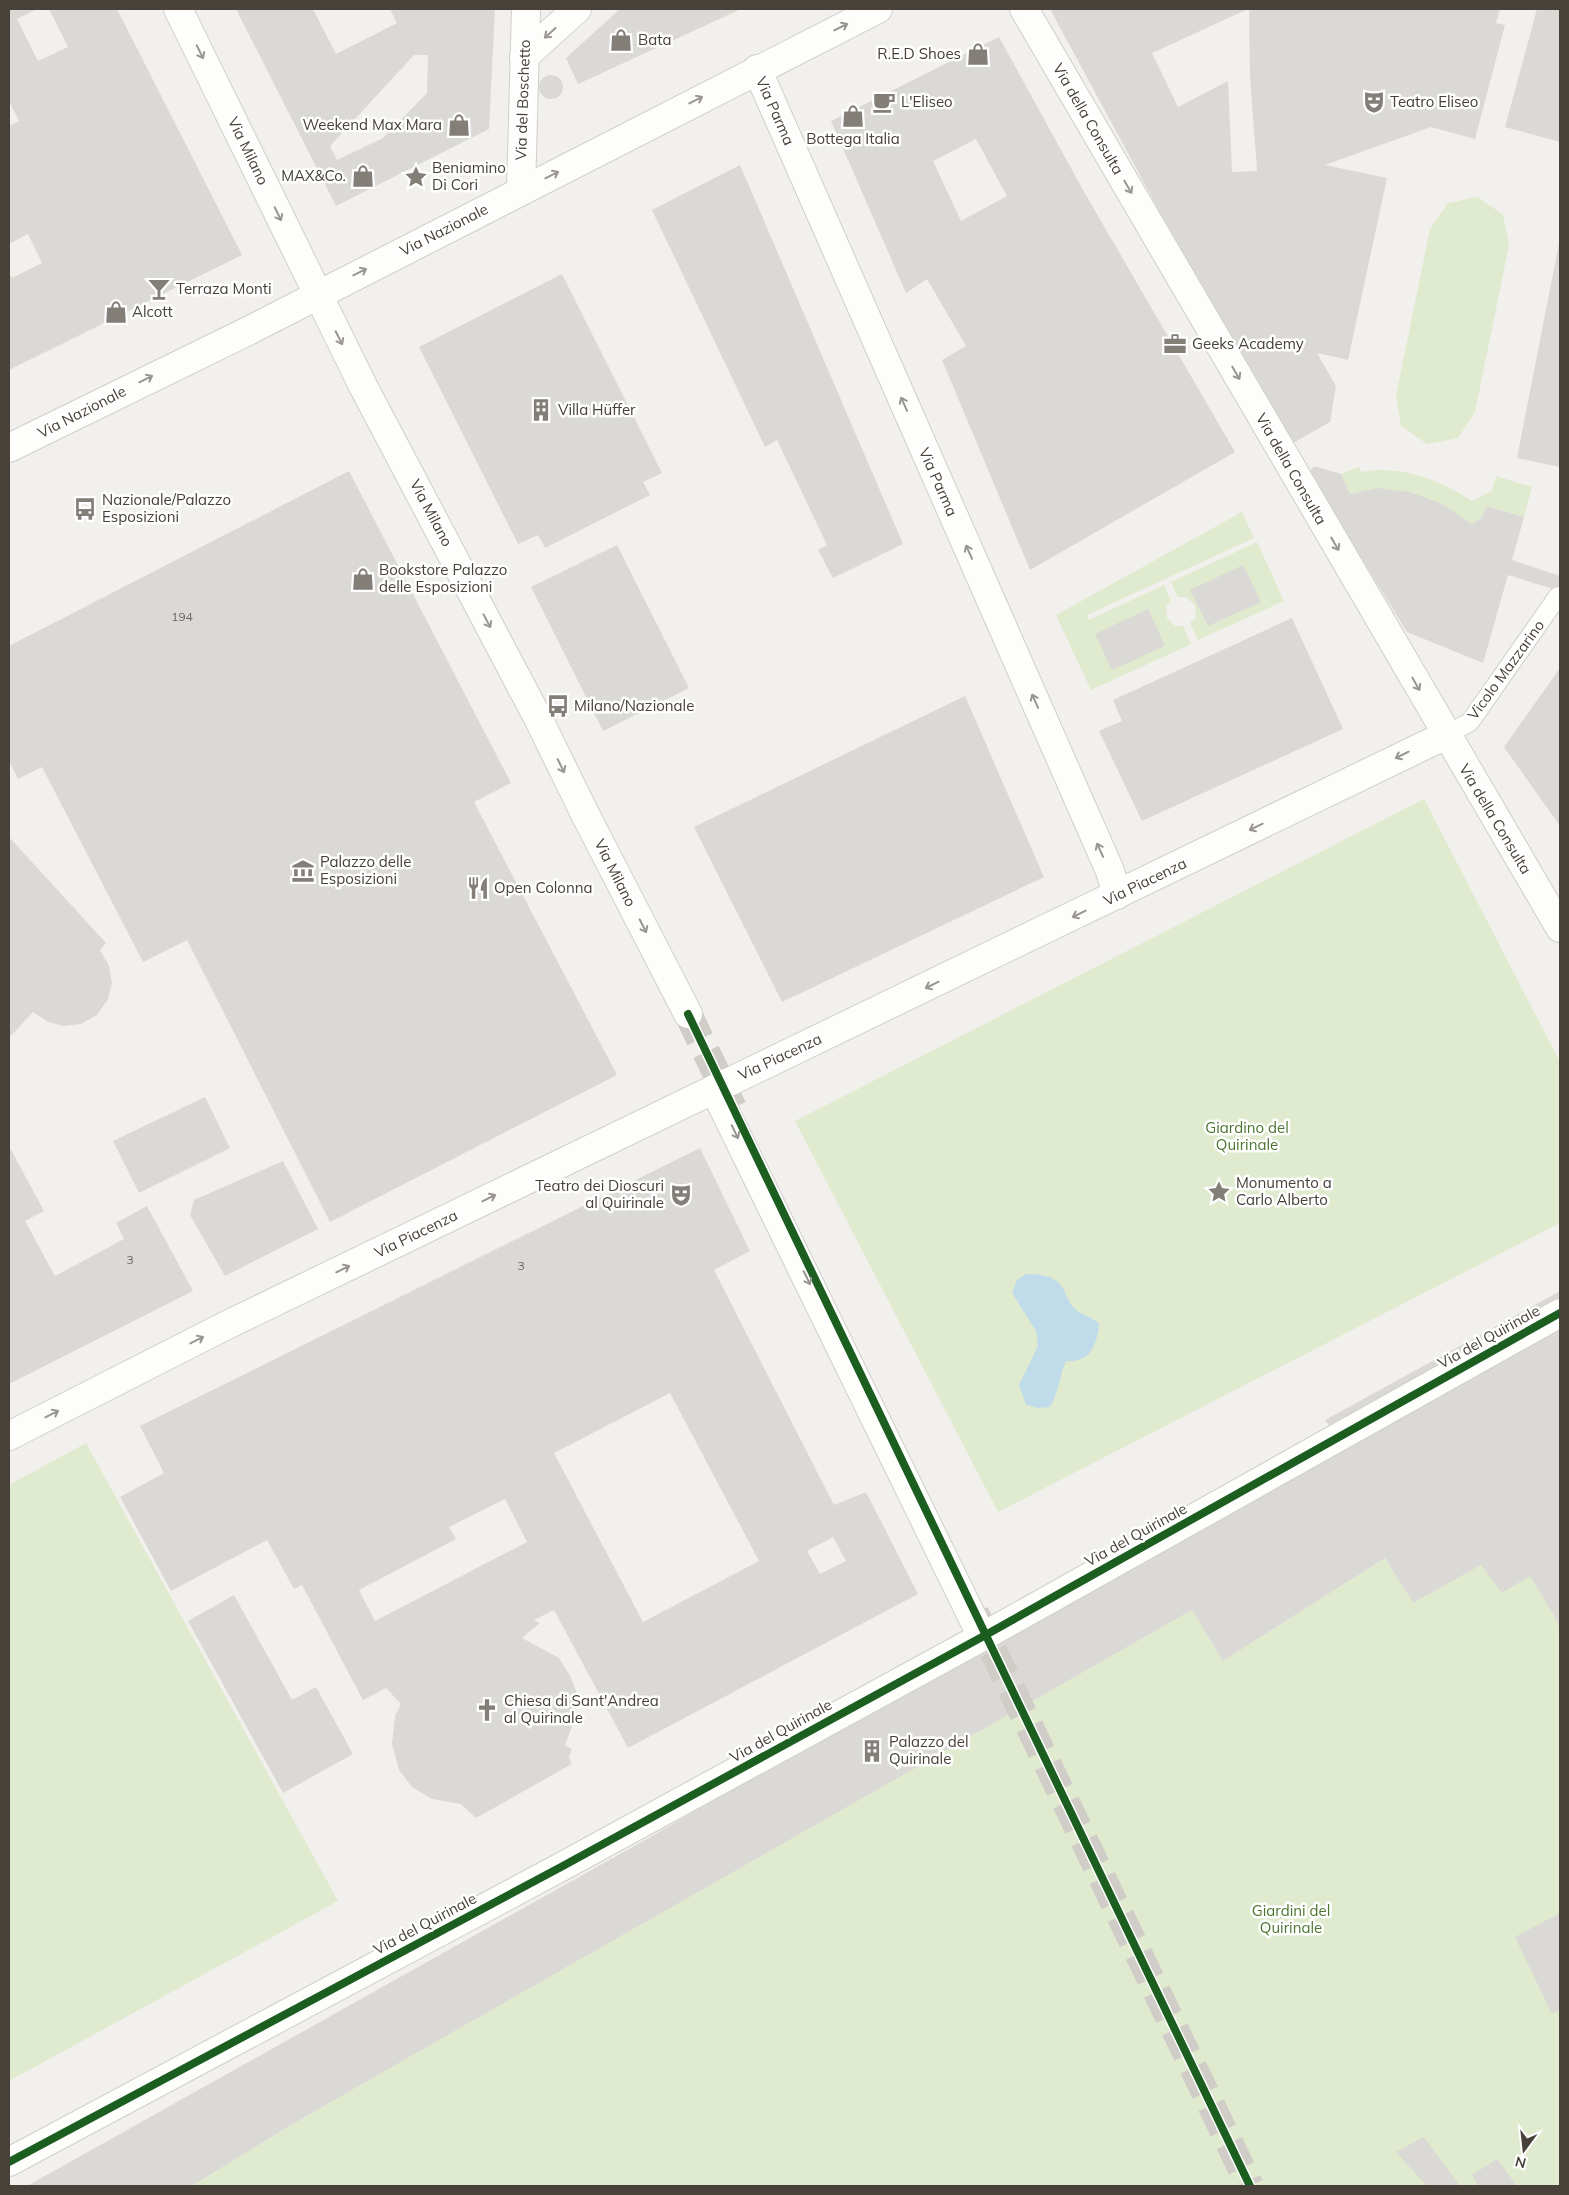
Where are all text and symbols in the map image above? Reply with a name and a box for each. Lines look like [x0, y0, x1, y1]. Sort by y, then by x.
one-way arrow [833, 22, 848, 31]
one-way arrow [544, 27, 557, 39]
shop icon: Bata [608, 27, 634, 53]
place label: Bata [638, 30, 671, 49]
street label: Via del Boschetto [511, 39, 534, 161]
shop icon: R.E.D Shoes [965, 41, 991, 67]
place label: R.E.D Shoes [877, 44, 961, 63]
one-way arrow [195, 45, 205, 60]
street label: Via della Consulta [1049, 60, 1128, 178]
street label: Via Parma [752, 74, 799, 148]
cafe icon: L'Eliseo [871, 89, 897, 115]
theatre icon: Teatro Eliseo [1361, 89, 1387, 115]
place label: L'Eliseo [901, 92, 953, 111]
place label: Teatro Eliseo [1390, 92, 1478, 111]
one-way arrow [688, 95, 703, 104]
shop icon: Bottega Italia [840, 103, 866, 129]
shop icon: Weekend Max Mara [446, 112, 472, 138]
street label: Via Milano [224, 114, 273, 188]
place label: Weekend Max Mara [302, 115, 442, 134]
place label: Bottega Italia [806, 129, 900, 148]
place label: Beniamino Di Cori [432, 158, 506, 194]
shop icon: MAX&Co. [350, 163, 376, 189]
place icon: Beniamino Di Cori [403, 164, 429, 190]
place label: MAX&Co. [281, 166, 346, 185]
one-way arrow [544, 169, 559, 179]
one-way arrow [1123, 180, 1133, 194]
street label: Via Nazionale [396, 199, 491, 260]
one-way arrow [274, 206, 284, 221]
one-way arrow [352, 267, 367, 276]
bar icon: Terraza Monti [146, 276, 172, 302]
place label: Terraza Monti [176, 279, 272, 298]
shop icon: Alcott [103, 299, 129, 325]
place label: Alcott [132, 302, 173, 321]
one-way arrow [334, 330, 344, 345]
office icon: Geeks Academy [1162, 331, 1188, 357]
place label: Geeks Academy [1192, 334, 1304, 353]
one-way arrow [1231, 365, 1241, 380]
one-way arrow [138, 374, 153, 383]
street label: Via Nazionale [34, 381, 129, 442]
building icon: Villa Hüffer [528, 397, 554, 423]
one-way arrow [898, 397, 908, 412]
place label: Villa Hüffer [558, 400, 636, 419]
street label: Via della Consulta [1252, 410, 1331, 528]
street label: Via Parma [915, 445, 962, 519]
street label: Via Milano [406, 476, 457, 550]
place label: Nazionale/Palazzo Esposizioni [102, 490, 231, 526]
bus stop icon: Nazionale/Palazzo Esposizioni [72, 496, 98, 522]
one-way arrow [1330, 536, 1340, 550]
one-way arrow [964, 545, 974, 560]
place label: Bookstore Palazzo delle Esposizioni [379, 560, 507, 596]
shop icon: Bookstore Palazzo delle Esposizioni [350, 566, 376, 592]
house number: 194 [171, 609, 193, 624]
one-way arrow [483, 613, 492, 628]
street label: Vicolo Mazzarino [1463, 616, 1548, 723]
one-way arrow [1412, 677, 1422, 691]
bus stop icon: Milano/Nazionale [545, 693, 571, 719]
one-way arrow [1029, 694, 1039, 709]
place label: Milano/Nazionale [574, 696, 694, 715]
one-way arrow [1395, 751, 1410, 761]
one-way arrow [557, 758, 566, 773]
street label: Via della Consulta [1455, 760, 1536, 877]
one-way arrow [1249, 823, 1264, 832]
street label: Via Milano [590, 836, 641, 910]
one-way arrow [1095, 843, 1105, 858]
place label: Palazzo delle Esposizioni [320, 852, 411, 888]
street label: Via Piacenza [1100, 853, 1189, 910]
museum icon: Palazzo delle Esposizioni [290, 858, 316, 884]
restaurant icon: Open Colonna [465, 875, 491, 901]
place label: Open Colonna [494, 878, 592, 897]
one-way arrow [1071, 909, 1086, 919]
one-way arrow [639, 918, 648, 933]
one-way arrow [925, 980, 940, 990]
street label: Via Piacenza [735, 1029, 825, 1084]
park label: Giardino del Quirinale [1205, 1118, 1289, 1154]
one-way arrow [731, 1124, 741, 1139]
place label: Monumento a Carlo Alberto [1236, 1173, 1332, 1209]
place label: Teatro dei Dioscuri al Quirinale [535, 1176, 664, 1212]
place icon: Monumento a Carlo Alberto [1206, 1179, 1232, 1205]
theatre icon: Teatro dei Dioscuri al Quirinale [668, 1182, 694, 1208]
one-way arrow [481, 1193, 496, 1202]
street label: Via Piacenza [371, 1205, 460, 1262]
house number: 3 [126, 1252, 134, 1267]
house number: 3 [517, 1258, 525, 1273]
one-way arrow [335, 1264, 350, 1273]
one-way arrow [803, 1270, 812, 1285]
street label: Via del Quirinale [1434, 1301, 1543, 1372]
one-way arrow [189, 1335, 204, 1345]
one-way arrow [44, 1409, 59, 1418]
street label: Via del Quirinale [1081, 1499, 1190, 1570]
place label: Chiesa di Sant'Andrea al Quirinale [504, 1691, 659, 1727]
street label: Via del Quirinale [726, 1695, 835, 1766]
church icon: Chiesa di Sant'Andrea al Quirinale [474, 1697, 500, 1723]
place label: Palazzo del Quirinale [889, 1732, 969, 1768]
building icon: Palazzo del Quirinale [859, 1738, 885, 1764]
street label: Via del Quirinale [370, 1888, 480, 1959]
park label: Giardini del Quirinale [1252, 1901, 1330, 1937]
north arrow [1499, 2125, 1549, 2175]
text: N [1513, 2152, 1528, 2173]

